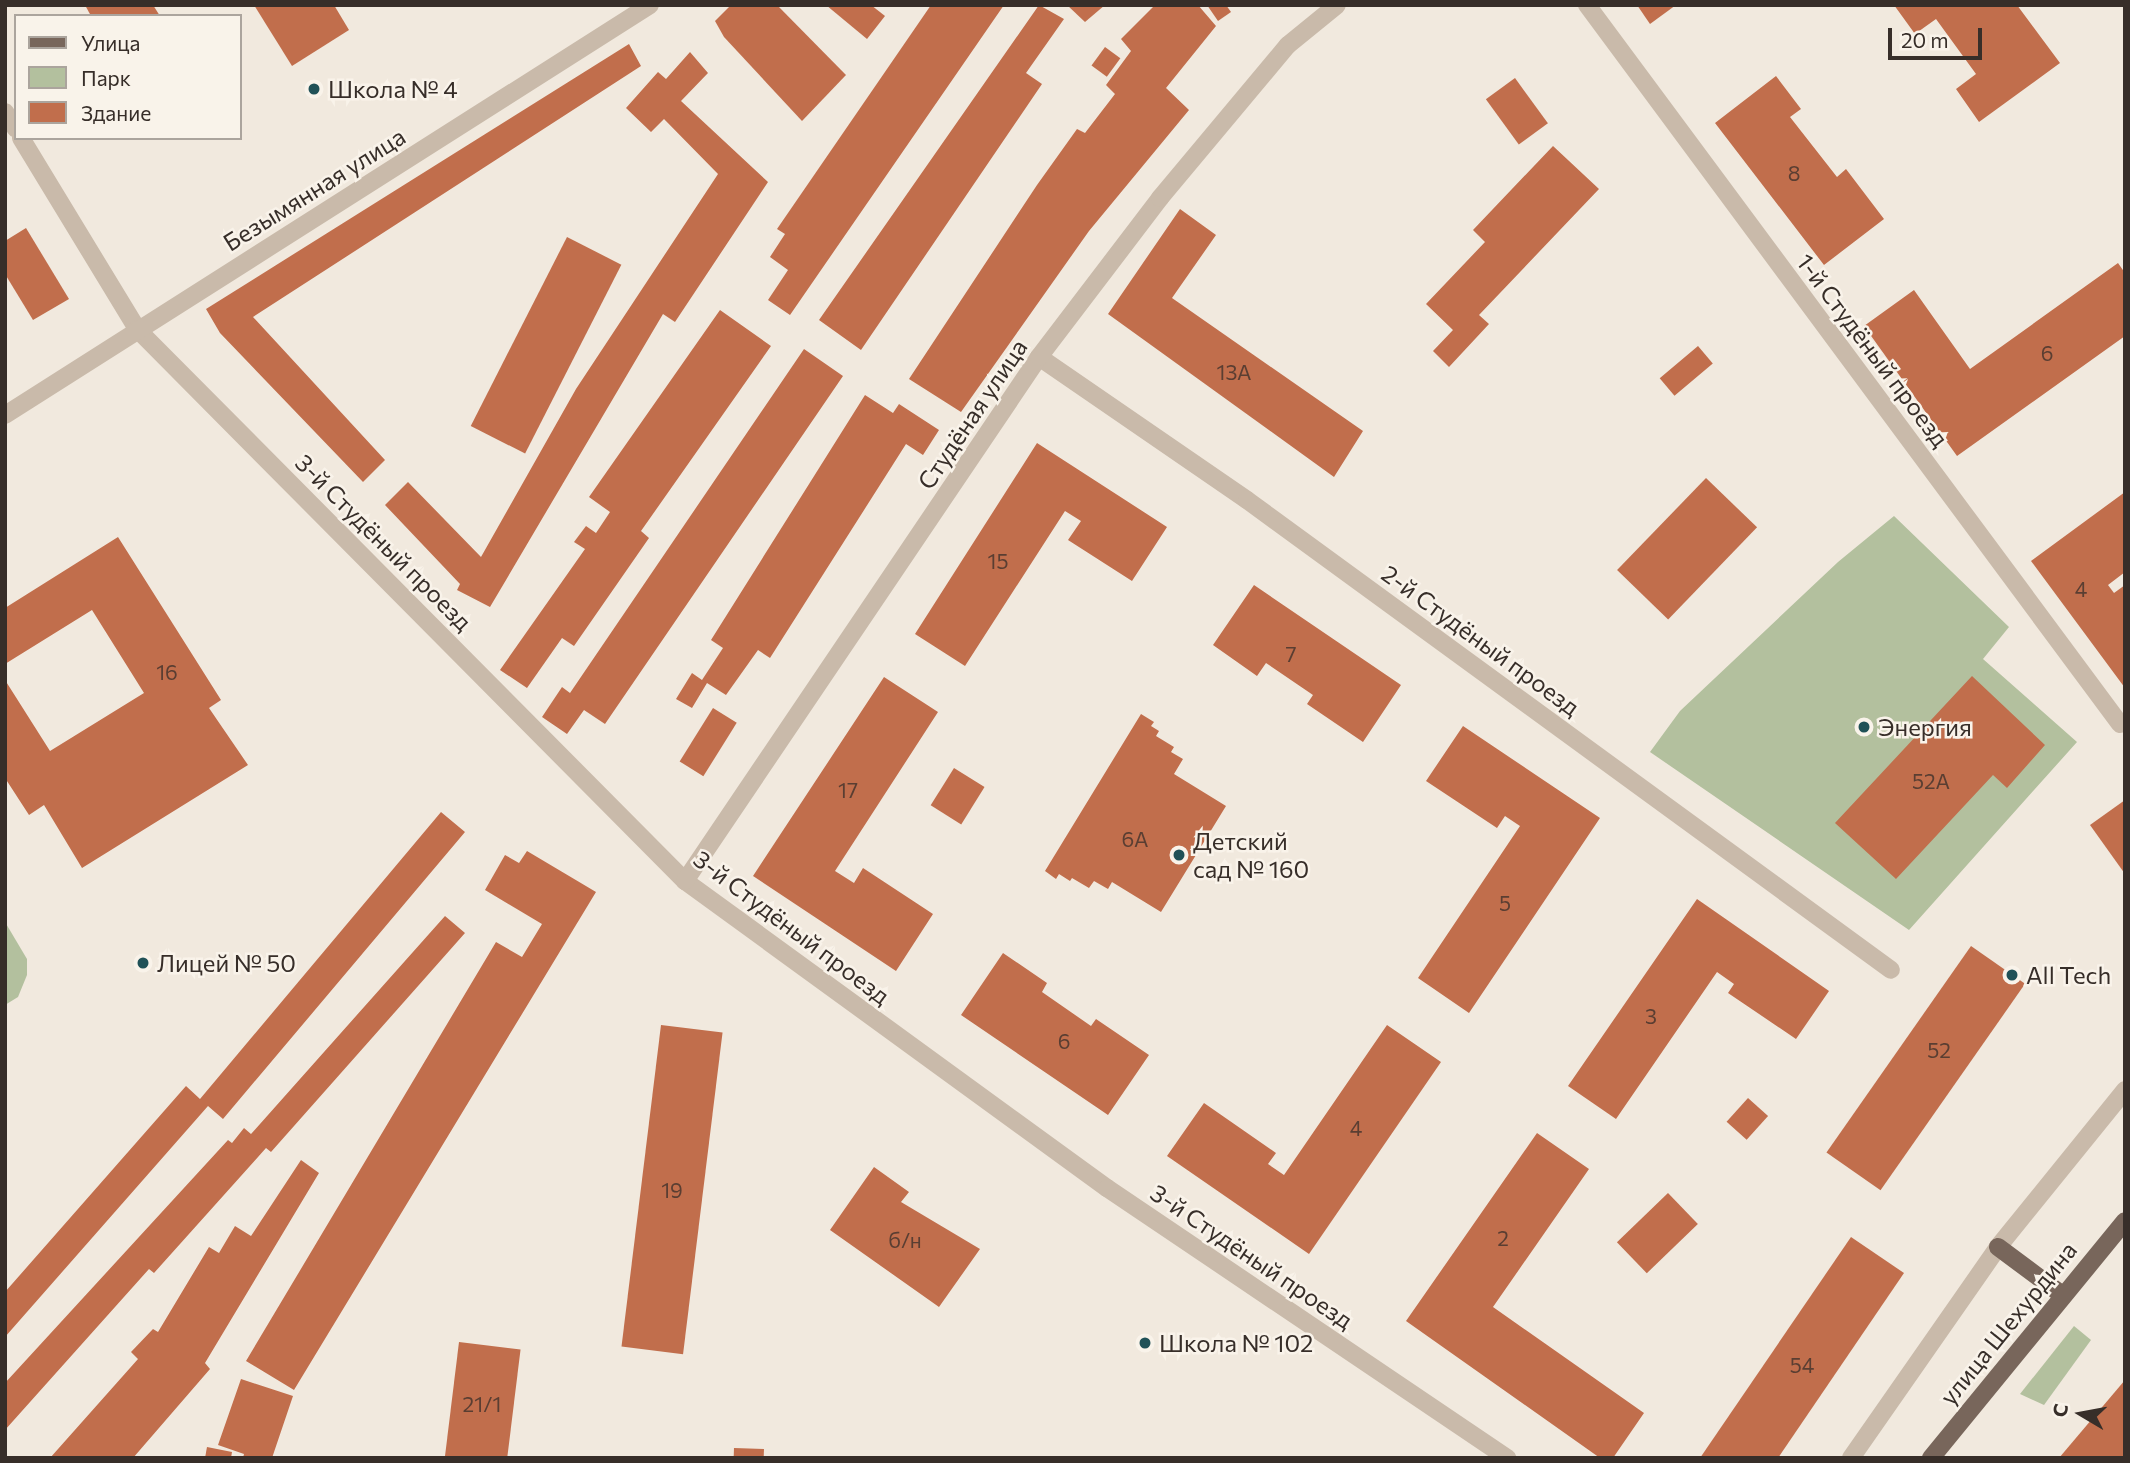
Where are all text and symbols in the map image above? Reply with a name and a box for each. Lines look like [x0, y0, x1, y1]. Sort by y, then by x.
legend [14, 14, 242, 140]
scale bar [1892, 14, 1986, 58]
text: 20 m [1901, 27, 1949, 52]
text: Улица [81, 30, 140, 55]
text: Парк [81, 65, 131, 90]
place label: Школа № 4 [328, 75, 458, 103]
marker: Школа № 4 [306, 81, 322, 97]
text: Здание [81, 100, 151, 125]
street label: Безымянная улица [218, 121, 410, 257]
house number: 8 [1788, 160, 1800, 186]
street label: 1-й Студёный проезд [1791, 248, 1955, 452]
street label: Студёная улица [911, 334, 1033, 494]
house number: 6 [2041, 340, 2053, 366]
house number: 13А [1217, 359, 1251, 385]
street label: 3-й Студёный проезд [290, 448, 478, 636]
house number: 15 [987, 548, 1009, 574]
street label: 2-й Студёный проезд [1377, 559, 1585, 721]
house number: 4 [2075, 576, 2087, 602]
house number: 7 [1285, 641, 1297, 667]
house number: 16 [156, 659, 178, 685]
place label: Энергия [1878, 713, 1972, 741]
marker: Энергия [1856, 719, 1872, 735]
house number: 52А [1912, 768, 1950, 794]
house number: 17 [838, 777, 858, 803]
house number: 6А [1122, 826, 1148, 852]
place label: Детский сад № 160 [1193, 827, 1309, 883]
street label: 3-й Студёный проезд [688, 844, 896, 1010]
marker: Детский сад № 160 [1171, 847, 1187, 863]
house number: 5 [1499, 890, 1511, 916]
place label: Лицей № 50 [157, 949, 296, 977]
marker: Лицей № 50 [135, 955, 151, 971]
place label: All Tech [2026, 961, 2111, 989]
marker: All Tech [2004, 967, 2020, 983]
house number: 3 [1645, 1003, 1657, 1029]
house number: 6 [1058, 1028, 1070, 1054]
house number: 52 [1927, 1037, 1951, 1063]
house number: 4 [1350, 1115, 1362, 1141]
house number: 19 [661, 1177, 683, 1203]
street label: 3-й Студёный проезд [1145, 1178, 1359, 1334]
house number: 2 [1497, 1225, 1509, 1251]
house number: б/н [888, 1227, 922, 1253]
street label: улица Шехурдина [1934, 1236, 2082, 1410]
place label: Школа № 102 [1159, 1329, 1313, 1357]
marker: Школа № 102 [1137, 1335, 1153, 1351]
house number: 54 [1790, 1352, 1814, 1378]
north arrow [2046, 1379, 2116, 1449]
house number: 21/1 [463, 1391, 501, 1417]
text: С [2047, 1402, 2072, 1419]

